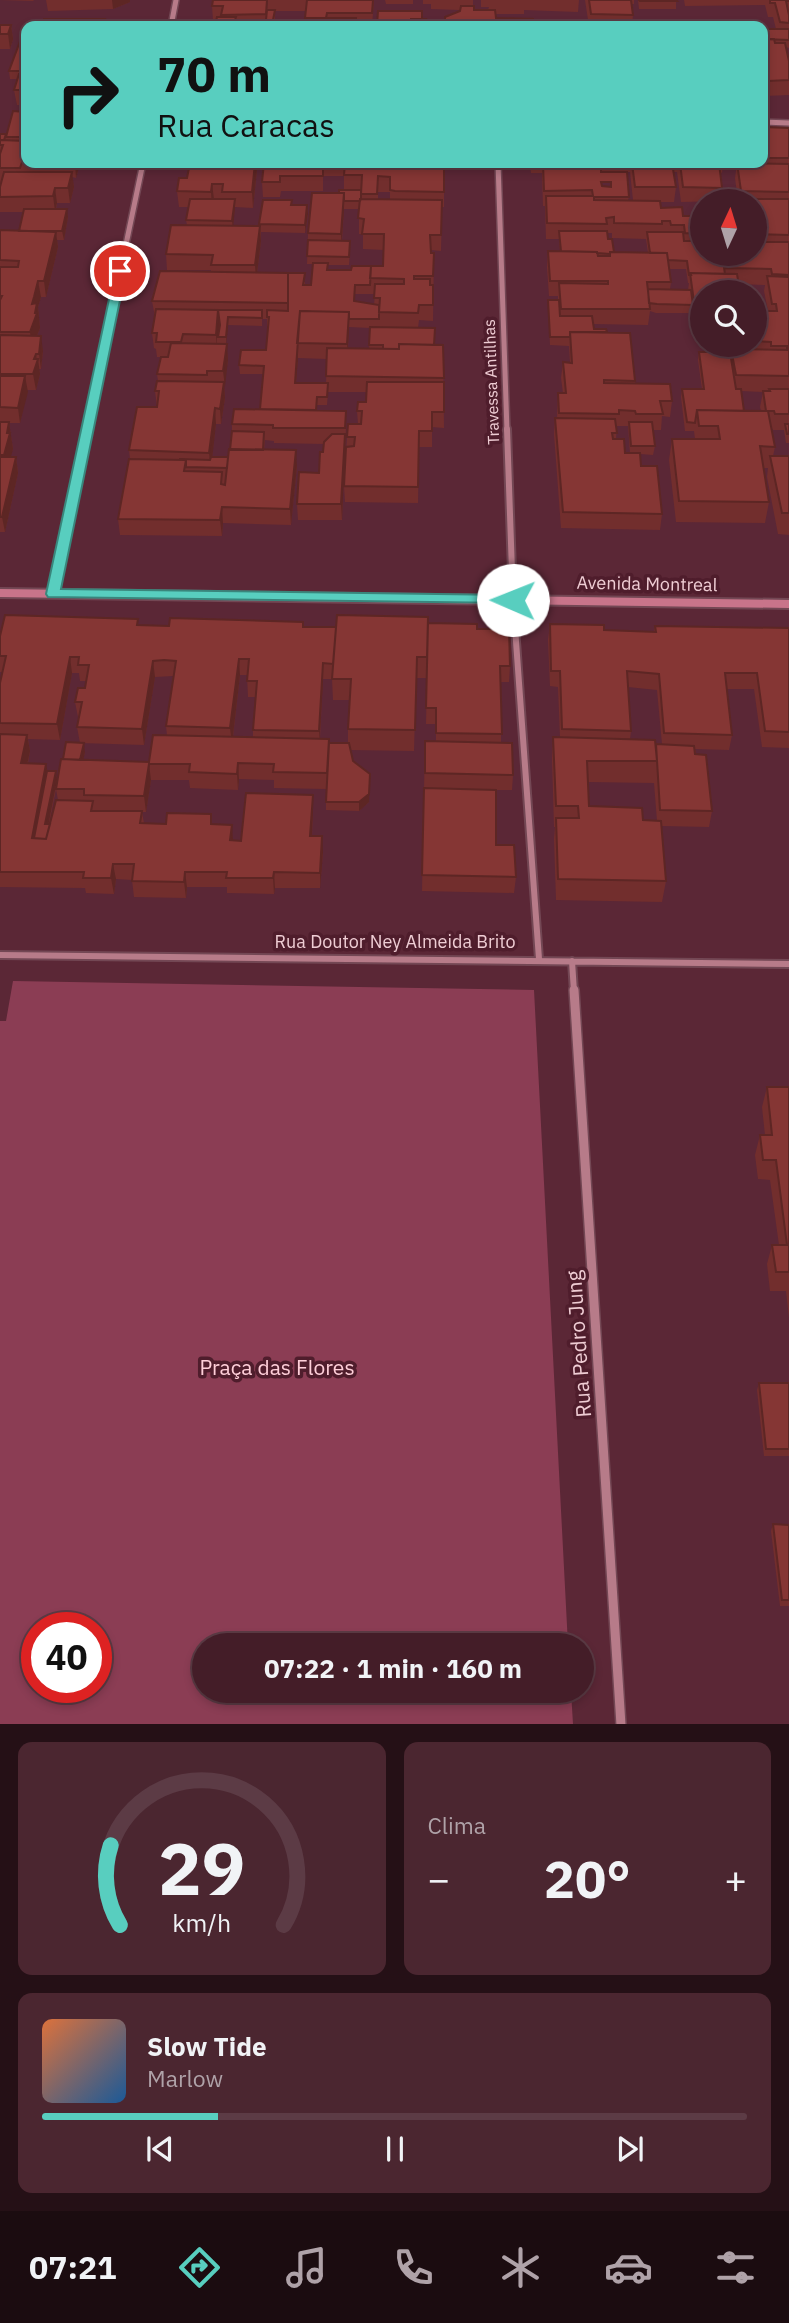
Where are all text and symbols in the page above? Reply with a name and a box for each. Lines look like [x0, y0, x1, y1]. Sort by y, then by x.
text: 70 m [157, 42, 271, 105]
icon: right [42, 49, 133, 140]
text: Rua Caracas [157, 104, 335, 146]
north arrow [690, 189, 766, 266]
map controls [690, 189, 767, 357]
pin [90, 241, 150, 301]
icon: arrive [101, 252, 139, 290]
button: search [690, 280, 767, 357]
street label: Travessa Antilhas [479, 319, 503, 445]
position arrow [476, 563, 550, 637]
street label: Avenida Montreal [576, 571, 718, 596]
street label: Rua Doutor Ney Almeida Brito [275, 930, 515, 953]
street label: Rua Pedro Jung [559, 1270, 597, 1419]
park label: Praça das Flores [199, 1353, 355, 1381]
speed limit sign: 40 [21, 1612, 112, 1703]
text: 07:22 · 1 min · 160 m [264, 1651, 522, 1685]
text: Clima [428, 1810, 486, 1840]
text: 29 [158, 1820, 245, 1915]
text: 20° [544, 1845, 631, 1912]
text: − [428, 1854, 450, 1903]
text: + [724, 1854, 747, 1903]
text: km/h [172, 1905, 231, 1938]
text: Slow Tide [147, 2029, 267, 2063]
text: Marlow [147, 2063, 223, 2093]
icon: previous [141, 2130, 179, 2168]
icon: pause [376, 2130, 414, 2168]
icon: next [611, 2130, 649, 2168]
icon: directions [175, 2243, 224, 2292]
icon: music [282, 2243, 331, 2292]
icon: phone [389, 2243, 438, 2292]
icon: climate [496, 2243, 545, 2292]
icon: car [604, 2243, 653, 2292]
icon: filters [711, 2243, 760, 2292]
text: 07:21 [29, 2246, 116, 2288]

